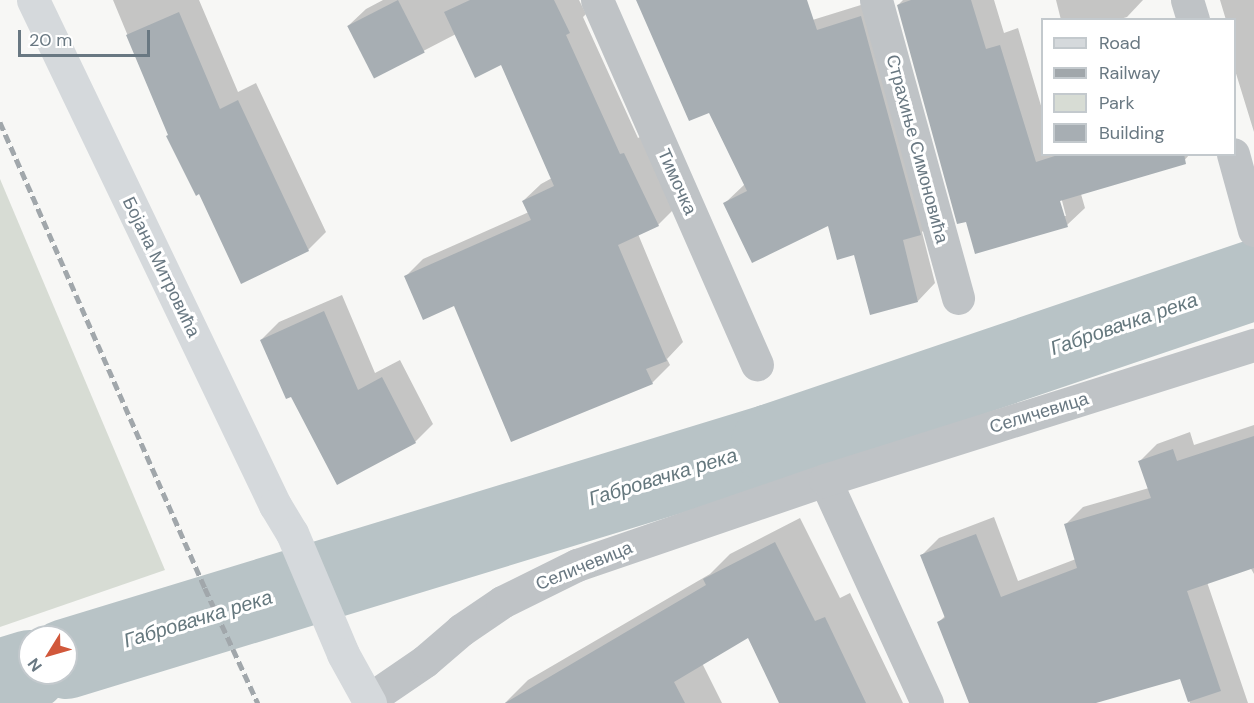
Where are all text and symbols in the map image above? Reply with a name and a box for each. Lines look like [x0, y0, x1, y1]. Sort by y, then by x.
scale bar [21, 18, 153, 56]
legend [1041, 18, 1236, 156]
text: 20 m [29, 28, 72, 52]
text: Road [1099, 31, 1141, 55]
street label: Страхиње Симоновића [881, 52, 953, 246]
text: Railway [1099, 61, 1161, 85]
text: Park [1099, 91, 1135, 115]
text: Building [1099, 121, 1164, 145]
street label: Тимочка [653, 146, 701, 218]
street label: Бојана Митровића [118, 193, 204, 341]
water label: Габровачка река [1047, 288, 1201, 360]
street label: Селичевица [987, 388, 1091, 438]
water label: Габровачка река [586, 443, 740, 511]
street label: Селичевица [533, 537, 635, 595]
water label: Габровачка река [121, 585, 275, 653]
north arrow [18, 625, 78, 685]
text: N [23, 654, 47, 676]

